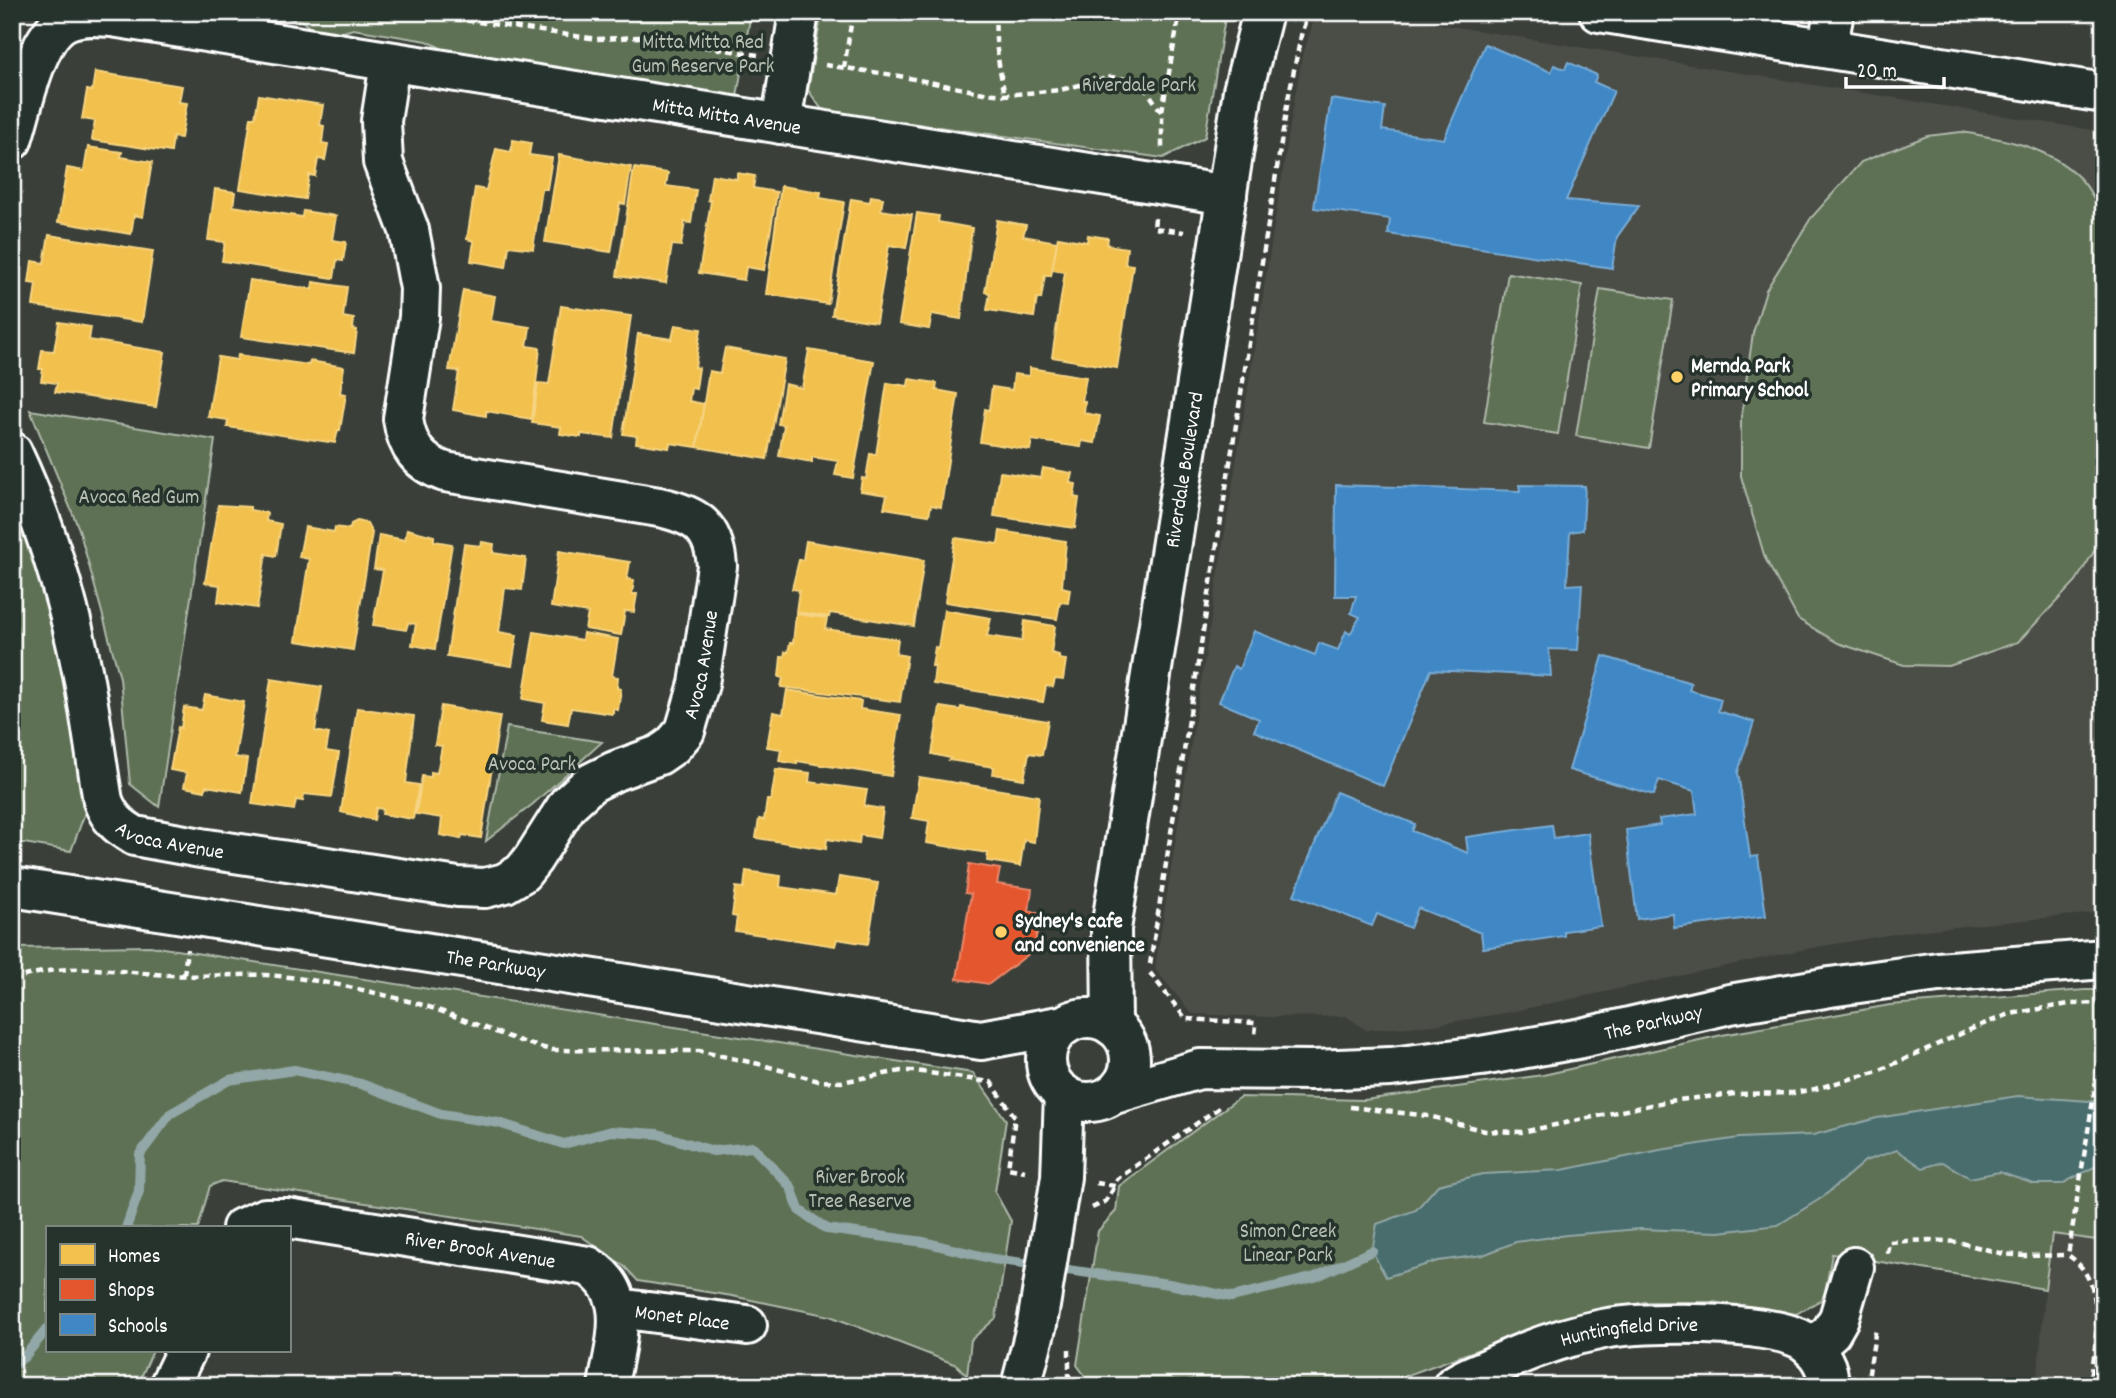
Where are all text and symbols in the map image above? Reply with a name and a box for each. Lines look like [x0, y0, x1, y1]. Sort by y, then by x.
park label: Mitta Mitta Red Gum Reserve Park [632, 29, 774, 83]
scale bar [1846, 46, 1944, 90]
text: 20 m [1857, 58, 1897, 88]
park label: Riverdale Park [1082, 72, 1196, 102]
street label: Mitta Mitta Avenue [650, 91, 803, 145]
place label: Mernda Park Primary School [1691, 353, 1810, 407]
marker: Mernda Park Primary School [1669, 369, 1685, 385]
street label: Riverdale Boulevard [1159, 390, 1213, 550]
park label: Avoca Red Gum [79, 484, 199, 514]
street label: Avoca Avenue [677, 609, 728, 723]
park label: Avoca Park [488, 751, 576, 781]
street label: Avoca Avenue [108, 815, 226, 869]
place label: Sydney's cafe and convenience [1015, 908, 1145, 962]
marker: Sydney's cafe and convenience [993, 924, 1009, 940]
street label: The Parkway [444, 944, 548, 989]
street label: The Parkway [1602, 999, 1706, 1050]
park label: River Brook Tree Reserve [809, 1164, 911, 1218]
park label: Simon Creek Linear Park [1240, 1218, 1336, 1272]
street label: River Brook Avenue [403, 1225, 557, 1279]
legend [46, 1226, 290, 1352]
text: Homes [108, 1243, 161, 1273]
text: Shops [108, 1277, 155, 1307]
street label: Monet Place [633, 1298, 731, 1341]
street label: Huntingfield Drive [1557, 1312, 1698, 1357]
text: Schools [108, 1313, 168, 1343]

